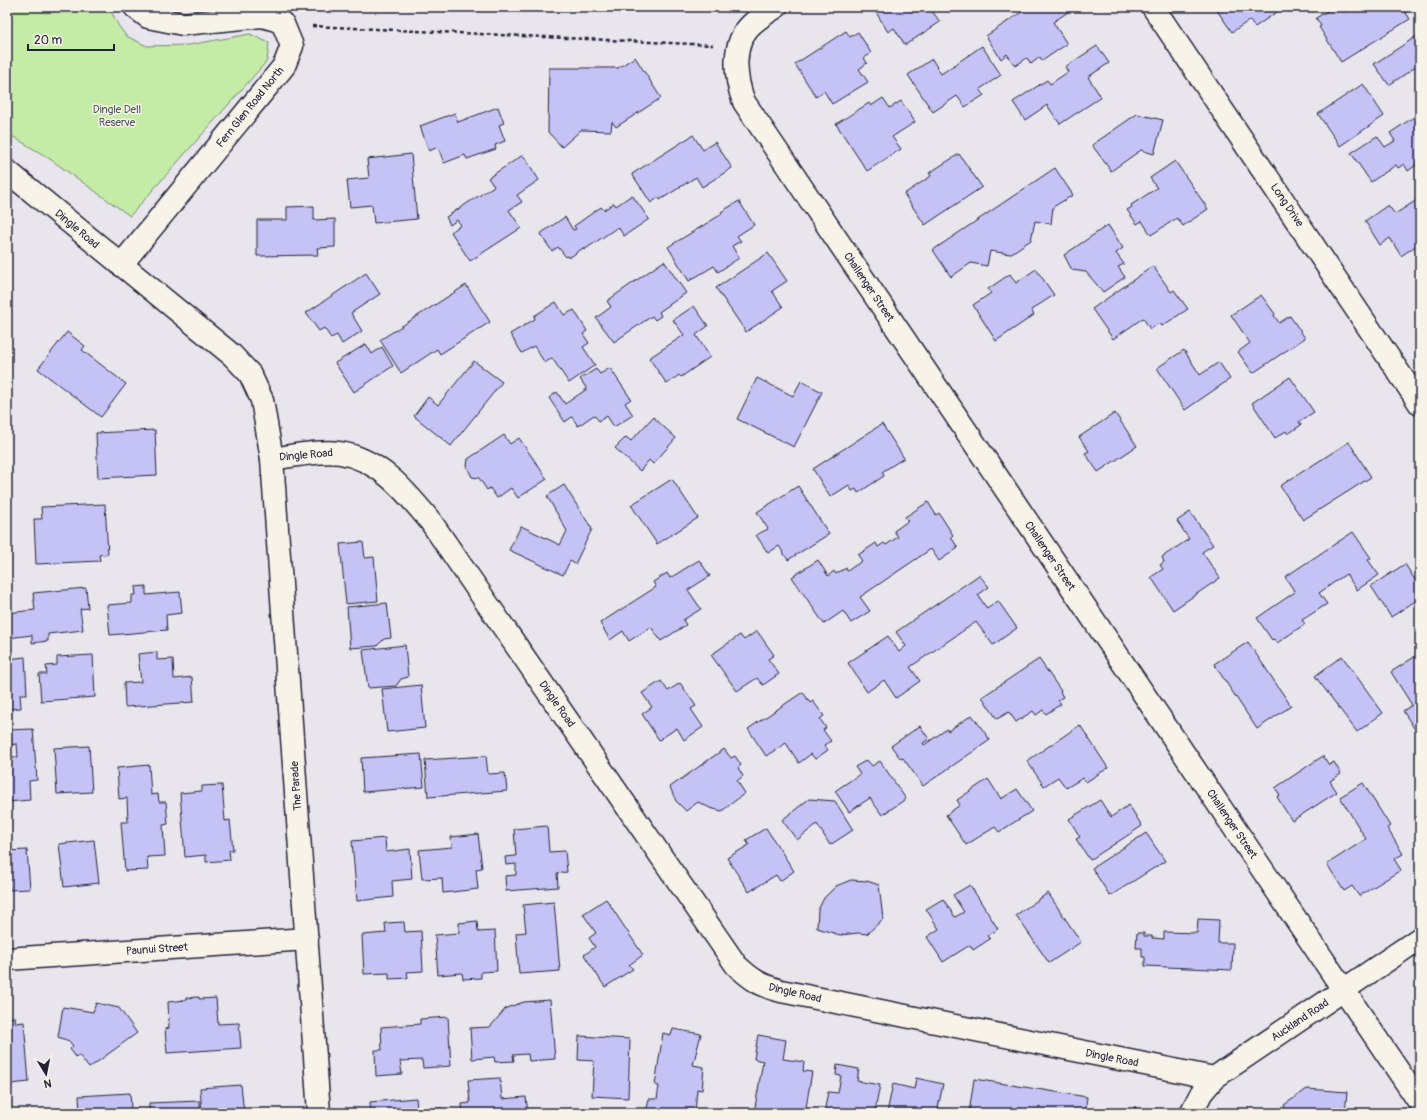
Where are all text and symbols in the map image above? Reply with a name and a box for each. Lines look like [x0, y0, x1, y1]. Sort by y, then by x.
scale bar [28, 26, 114, 52]
text: 20 m [34, 33, 63, 48]
street label: Fern Glen Road North [214, 64, 286, 150]
park label: Dingle Dell Reserve [93, 103, 141, 129]
street label: Long Drive [1268, 181, 1307, 230]
street label: Dingle Road [52, 207, 102, 251]
street label: Challenger Street [841, 250, 897, 325]
street label: Dingle Road [279, 446, 333, 464]
street label: Challenger Street [1022, 519, 1078, 594]
street label: Dingle Road [536, 678, 578, 730]
street label: The Parade [288, 760, 304, 811]
street label: Challenger Street [1204, 787, 1260, 862]
street label: Paunui Street [126, 940, 189, 958]
street label: Dingle Road [767, 981, 823, 1005]
street label: Auckland Road [1269, 996, 1331, 1044]
street label: Dingle Road [1084, 1046, 1140, 1070]
north arrow [26, 1054, 66, 1094]
text: N [42, 1076, 52, 1091]

